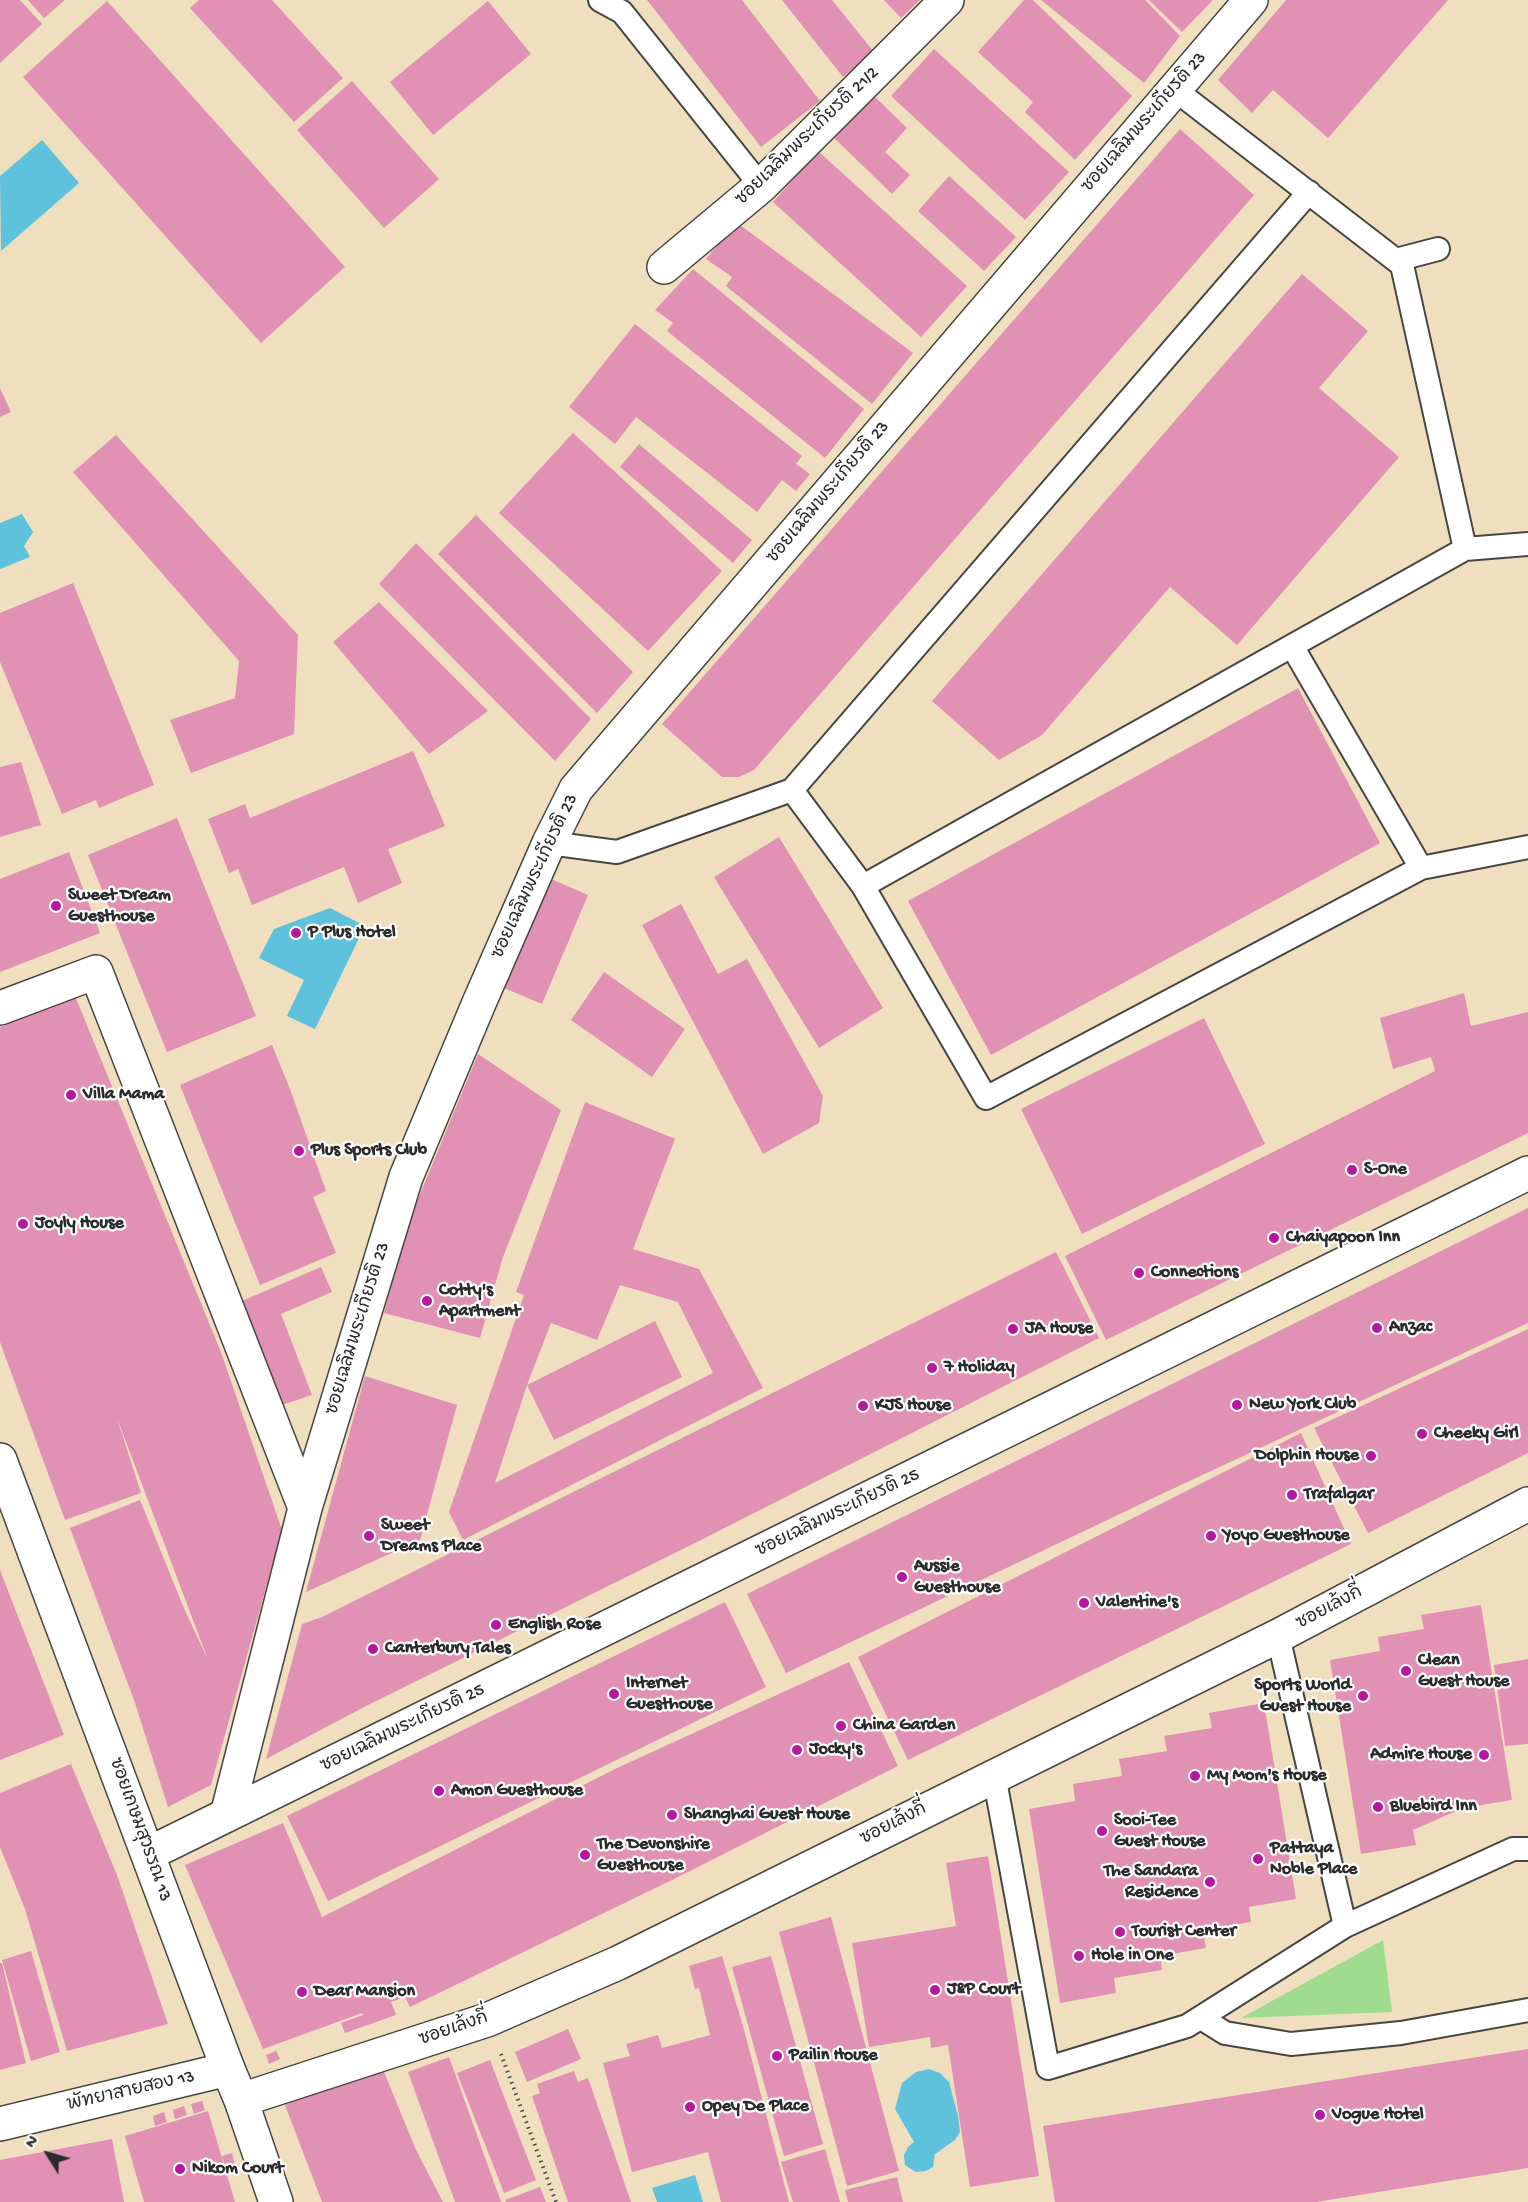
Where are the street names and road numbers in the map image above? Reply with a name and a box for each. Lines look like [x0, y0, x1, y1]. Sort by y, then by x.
street label: ซอยเฉลิมพระเกียรติ 23 [1078, 48, 1212, 198]
street label: ซอยเฉลิมพระเกียรติ 21/2 [732, 63, 884, 211]
street label: ซอยเฉลิมพระเกียรติ 23 [763, 417, 895, 569]
street label: ซอยเฉลิมพระเกียรติ 23 [488, 791, 584, 963]
street label: ซอยเฉลิมพระเกียรติ 23 [322, 1240, 396, 1418]
street label: ซอยเฉลิมพระเกียรติ 25 [753, 1465, 923, 1563]
street label: ซอยเล้งกี่ [1293, 1583, 1367, 1635]
street label: ซอยเฉลิมพระเกียรติ 25 [318, 1680, 488, 1778]
street label: ซอยเกษมสุวรรณ 13 [103, 1755, 175, 1905]
street label: ซอยเล้งกี่ [857, 1799, 931, 1851]
street label: ซอยเล้งกี่ [416, 2008, 492, 2052]
street label: พัทยาสายสอง 13 [65, 2067, 197, 2117]

